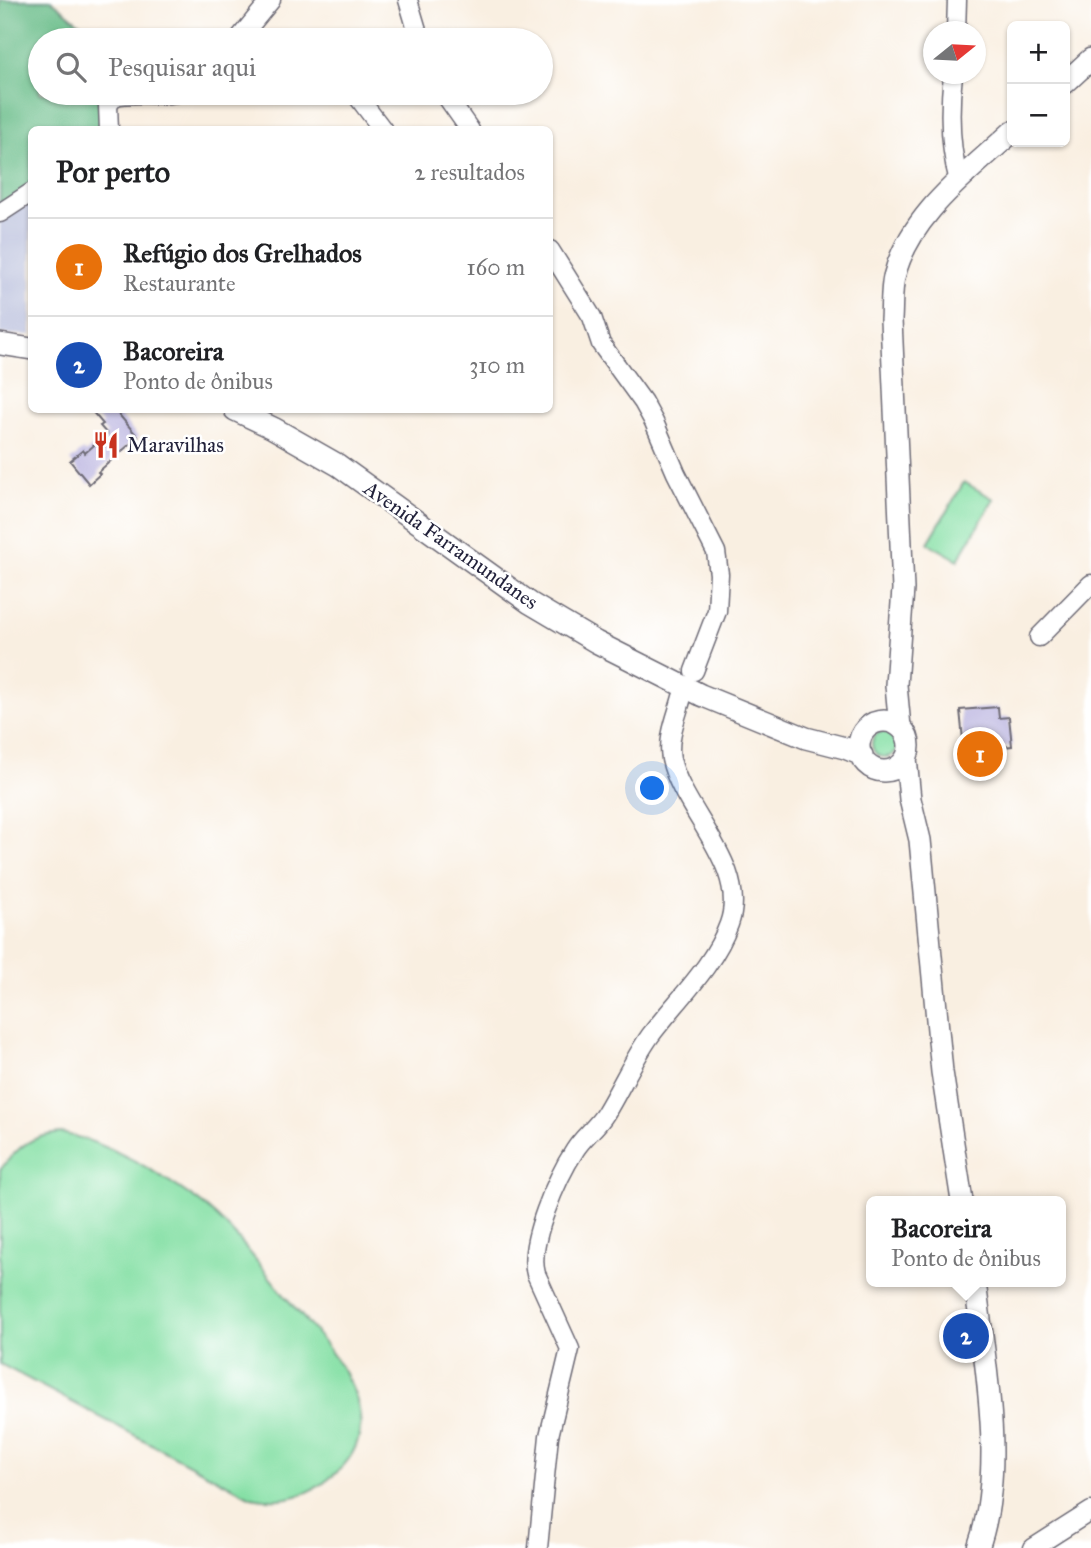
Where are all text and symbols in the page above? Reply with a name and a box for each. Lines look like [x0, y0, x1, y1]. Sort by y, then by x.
north arrow [923, 21, 986, 84]
map controls [1007, 21, 1070, 147]
button: + [1007, 21, 1070, 84]
search box [28, 28, 553, 105]
icon: search [52, 48, 90, 86]
text: Pesquisar aqui [108, 51, 256, 83]
button: − [1007, 84, 1070, 147]
text: Por perto [56, 154, 170, 190]
text: 2 resultados [414, 158, 525, 186]
text: Refúgio dos Grelhados [123, 237, 362, 269]
text: 1 [74, 253, 84, 281]
text: 160 m [467, 253, 525, 281]
text: Restaurante [123, 269, 236, 297]
text: Bacoreira [123, 335, 224, 367]
text: 2 [73, 351, 85, 379]
text: 310 m [469, 351, 525, 379]
text: Ponto de ônibus [123, 367, 273, 395]
restaurant icon: Maravilhas [91, 430, 121, 460]
place label: Maravilhas [127, 432, 224, 458]
street label: Avenida Farramundanes [358, 474, 543, 615]
pin: 1 [957, 728, 1003, 780]
your location [635, 771, 669, 805]
popup [866, 1196, 1066, 1287]
text: Bacoreira [891, 1212, 992, 1244]
text: Ponto de ônibus [891, 1244, 1041, 1272]
pin: 2 [943, 1310, 989, 1362]

